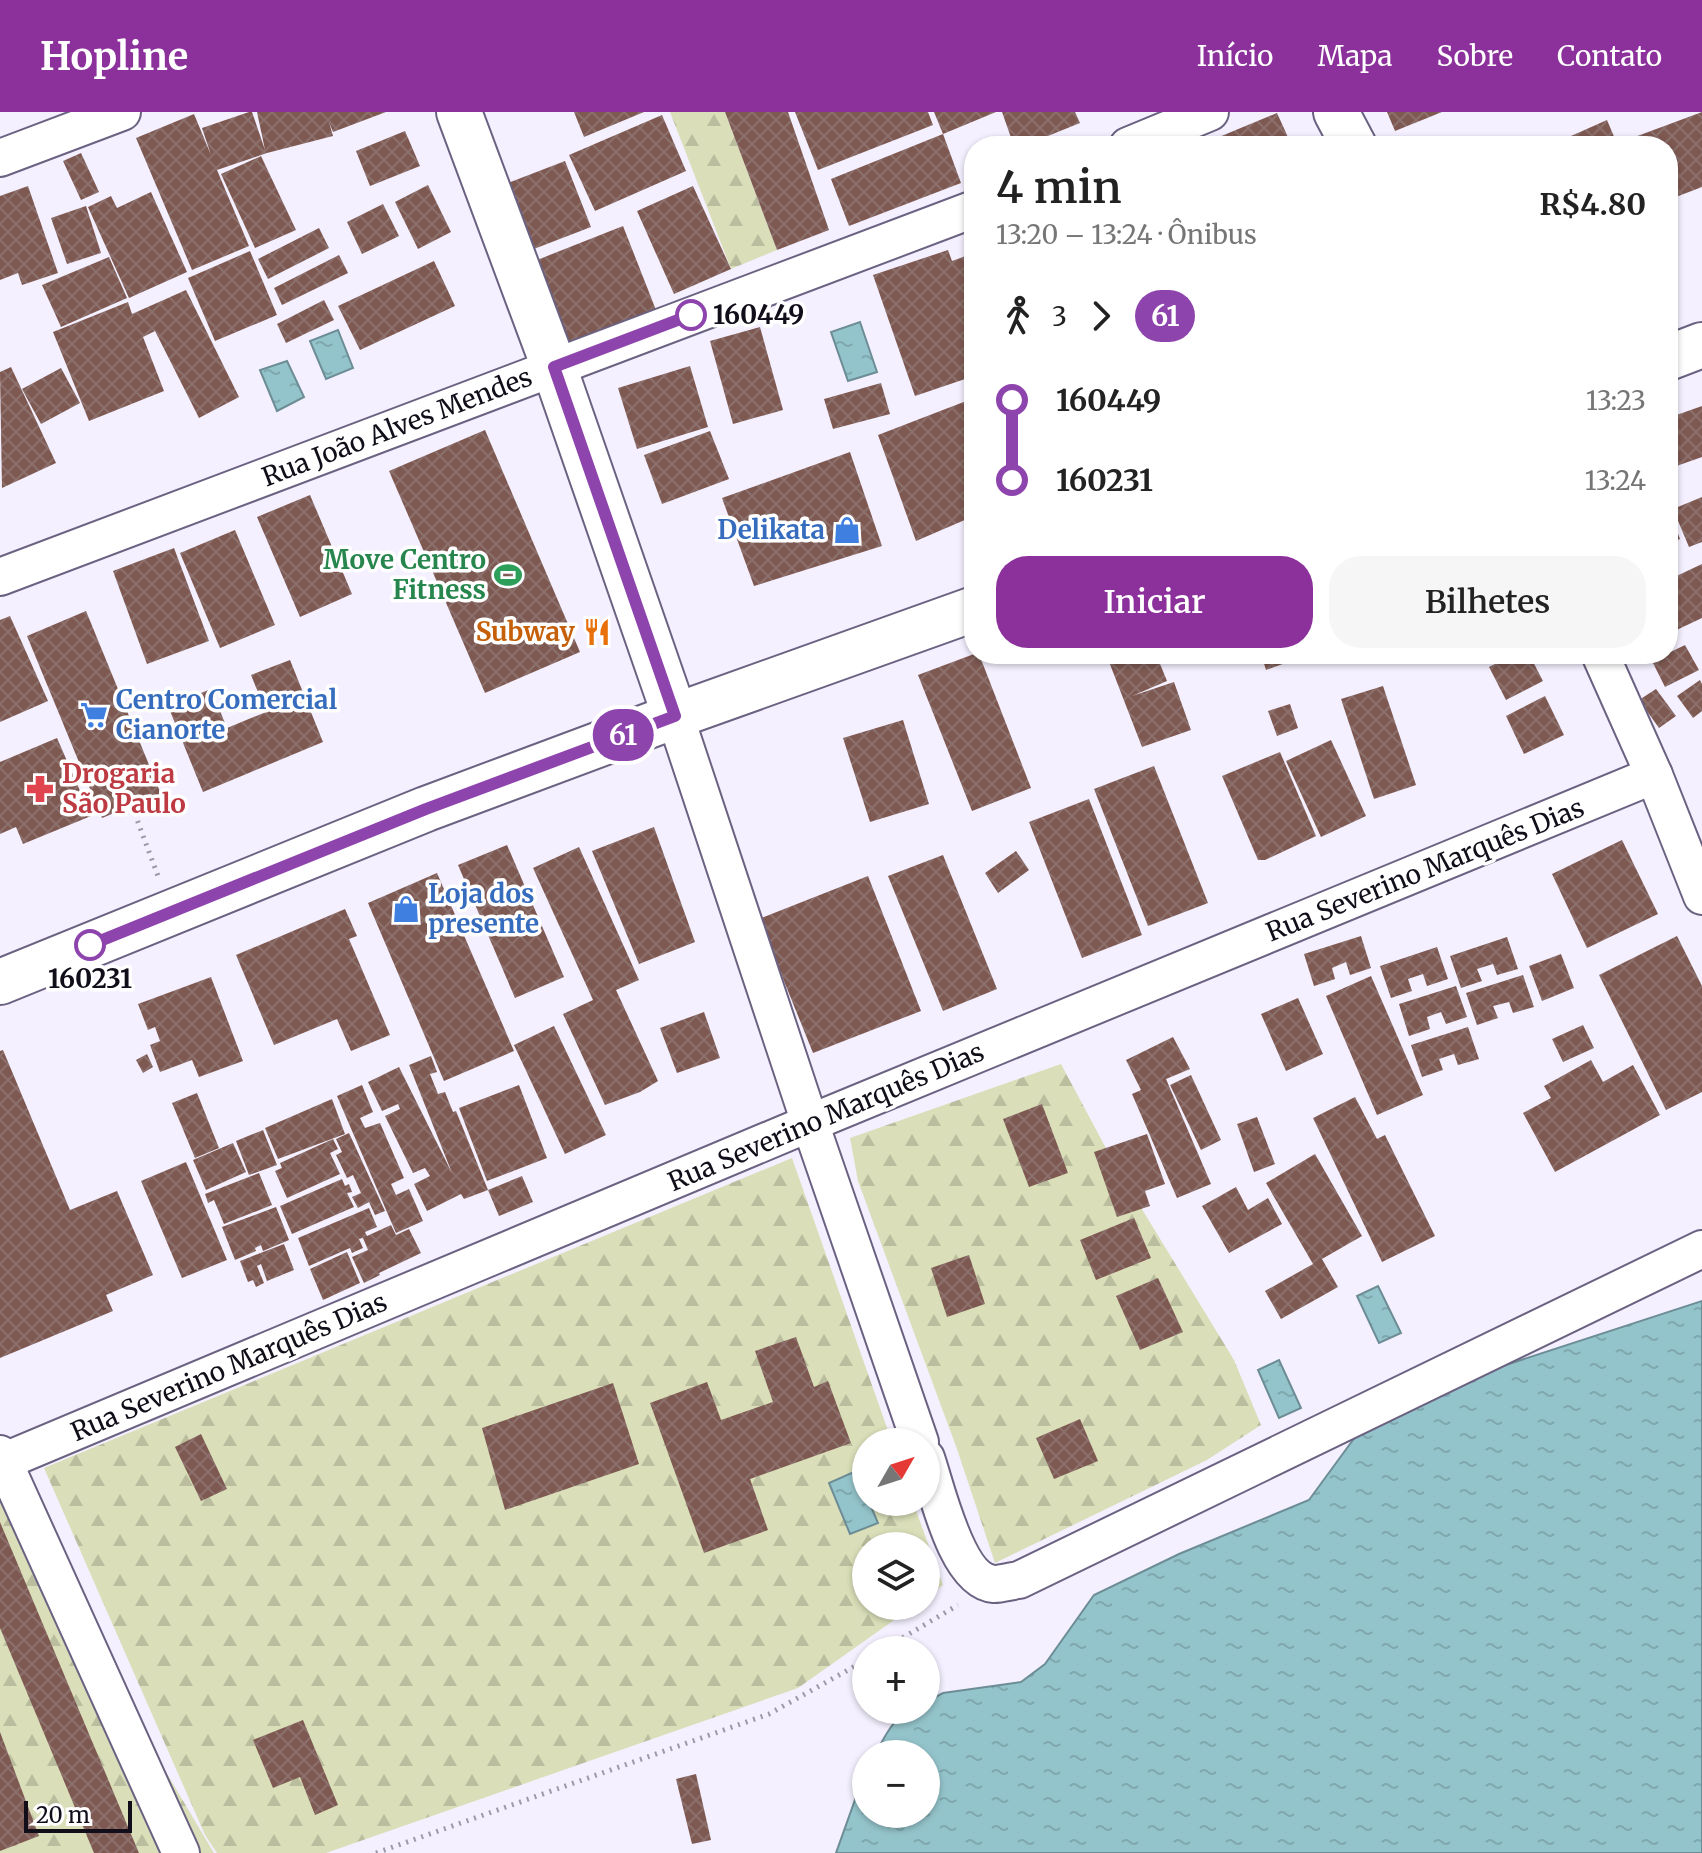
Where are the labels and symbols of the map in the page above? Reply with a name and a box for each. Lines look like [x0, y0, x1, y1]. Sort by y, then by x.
place label: 160449 [713, 298, 804, 331]
marker: 160449 [676, 300, 706, 330]
street label: Rua João Alves Mendes [257, 360, 536, 493]
place label: Delikata [717, 513, 825, 546]
shop icon: Delikata [832, 515, 862, 545]
place label: Move Centro Fitness [323, 543, 486, 606]
sports icon: Move Centro Fitness [493, 560, 523, 590]
place label: Subway [476, 615, 576, 648]
restaurant icon: Subway [582, 617, 612, 647]
place label: Centro Comercial Cianorte [116, 683, 337, 746]
supermarket icon: Centro Comercial Cianorte [79, 700, 109, 730]
line badge: 61 [587, 709, 659, 761]
place label: Drogaria São Paulo [62, 757, 186, 820]
pharmacy icon: Drogaria São Paulo [25, 774, 55, 804]
street label: Rua Severino Marquês Dias [1261, 791, 1589, 949]
place label: Loja dos presente [428, 877, 539, 940]
shop icon: Loja dos presente [391, 894, 421, 924]
marker: 160231 [75, 930, 105, 960]
place label: 160231 [48, 962, 132, 995]
street label: Rua Severino Marquês Dias [663, 1035, 989, 1198]
street label: Rua Severino Marquês Dias [66, 1285, 392, 1448]
north arrow [852, 1428, 940, 1516]
scale bar [24, 1797, 132, 1833]

